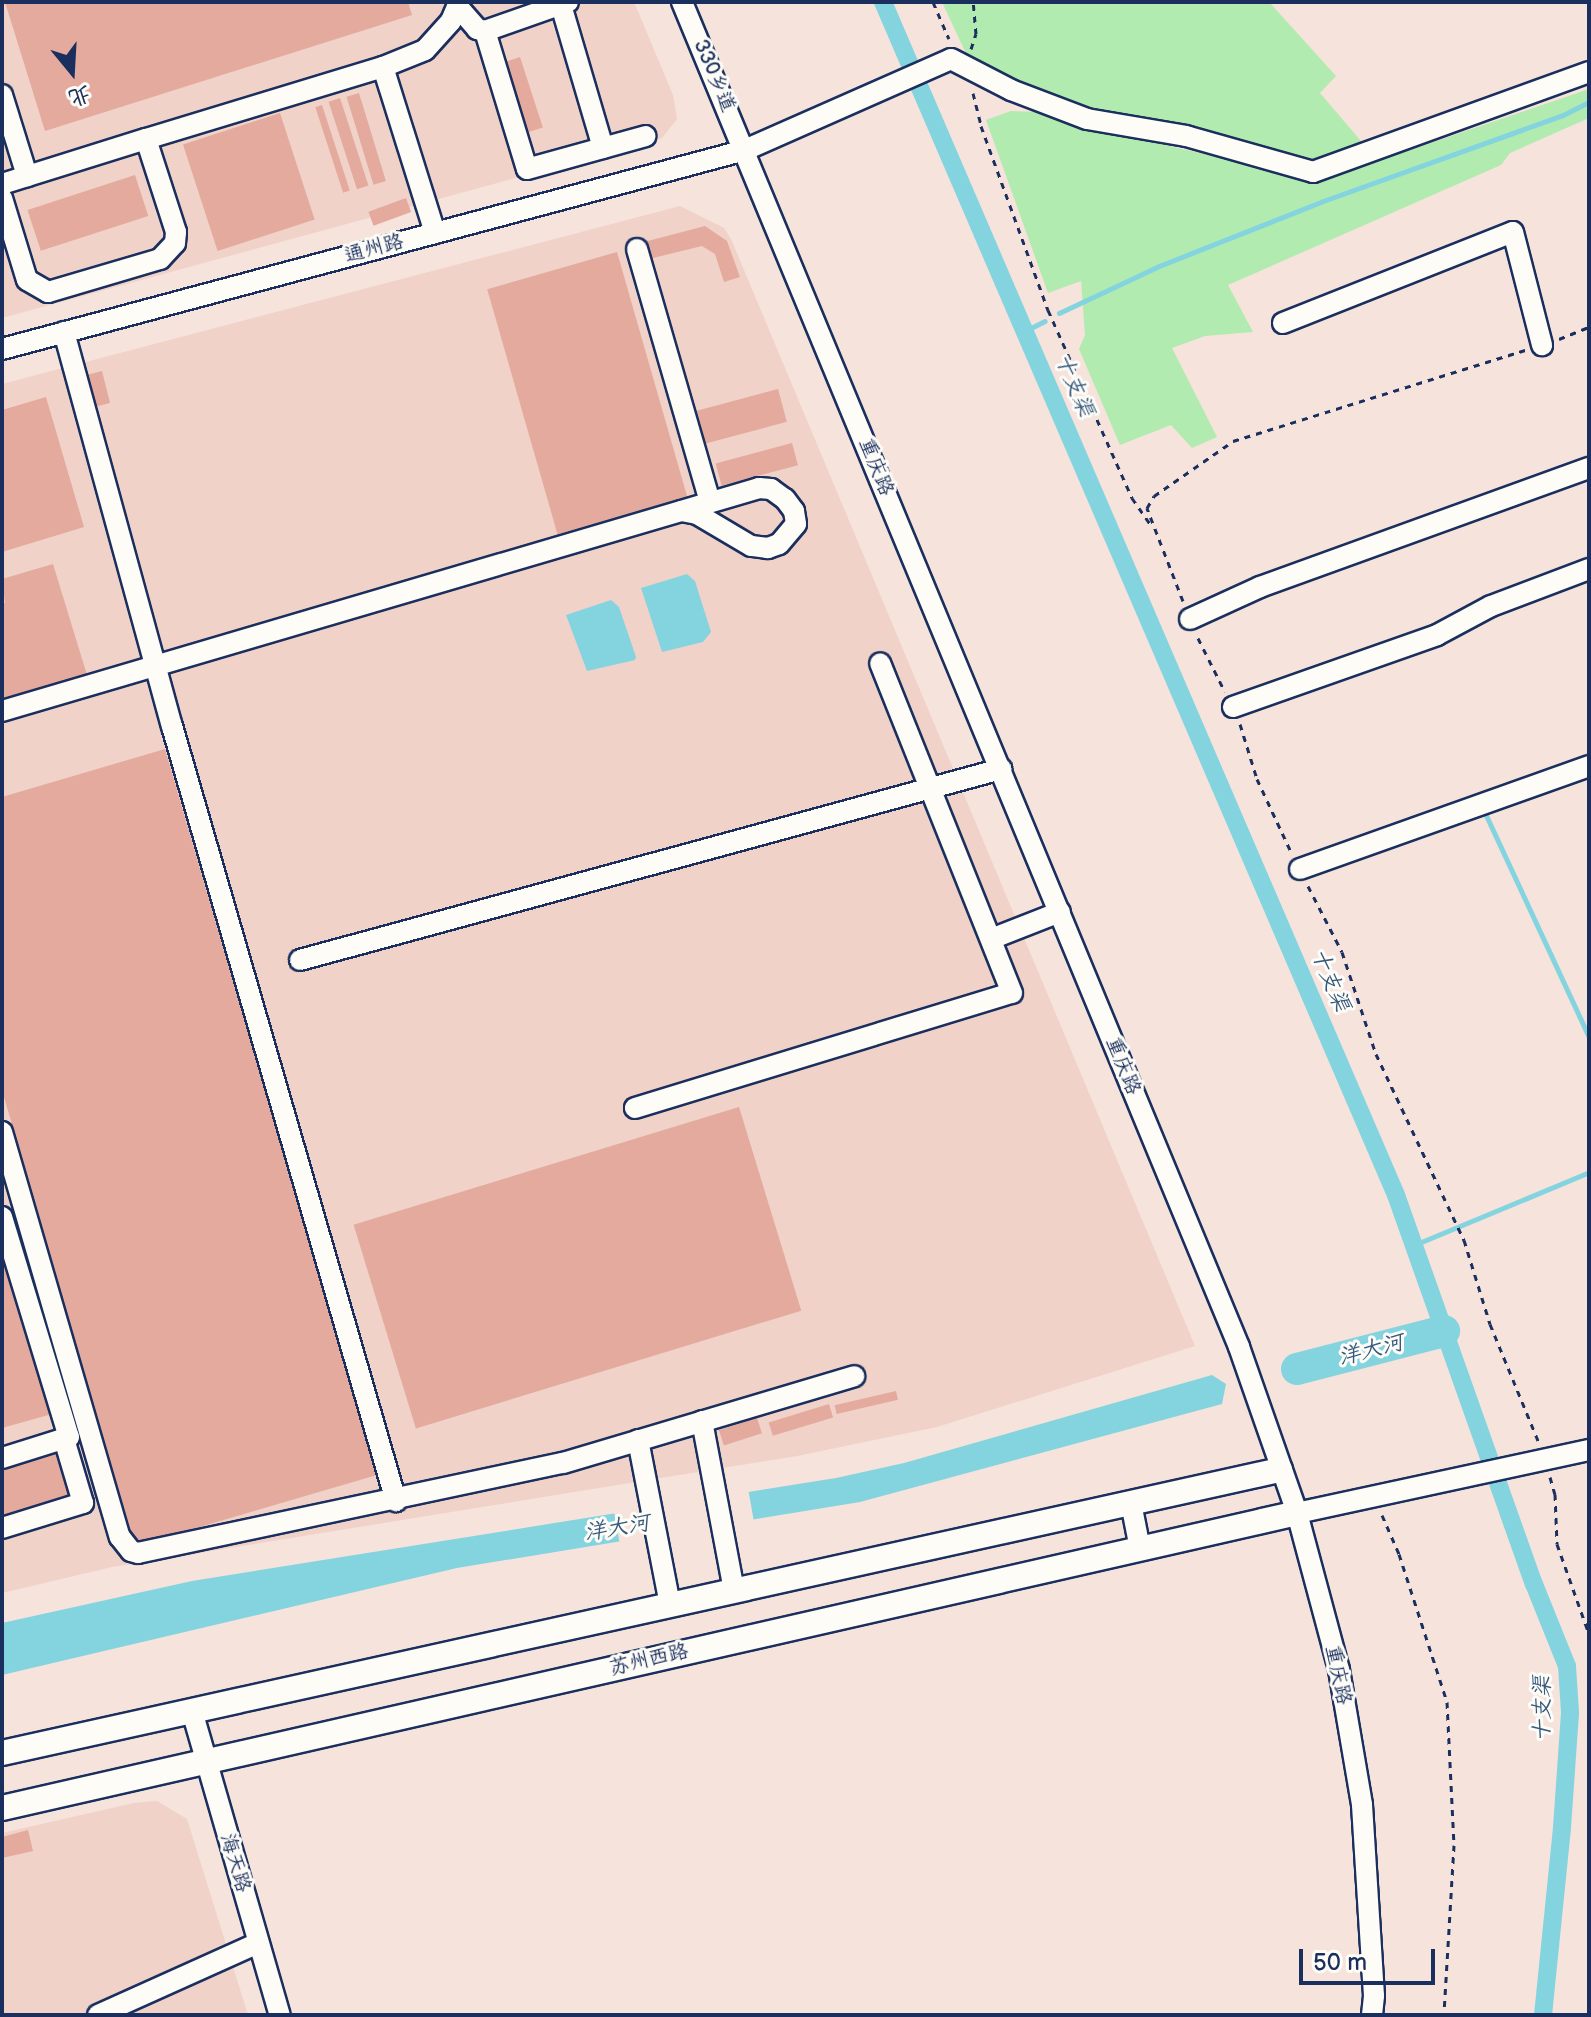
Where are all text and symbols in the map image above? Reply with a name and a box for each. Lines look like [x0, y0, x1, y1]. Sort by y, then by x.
north arrow [32, 32, 112, 112]
street label: 330乡道 [688, 36, 740, 116]
text: 北 [65, 79, 94, 112]
street label: 通州路 [342, 230, 406, 268]
water label: 十支渠 [1049, 349, 1099, 421]
street label: 重庆路 [854, 435, 898, 499]
water label: 十支渠 [1305, 944, 1355, 1016]
street label: 重庆路 [1101, 1034, 1145, 1098]
water label: 洋大河 [1336, 1329, 1406, 1371]
water label: 洋大河 [582, 1510, 652, 1546]
street label: 苏州西路 [607, 1639, 691, 1681]
street label: 重庆路 [1320, 1643, 1356, 1707]
water label: 十支渠 [1530, 1676, 1556, 1742]
street label: 海天路 [215, 1831, 255, 1895]
scale bar [1303, 1933, 1439, 1983]
text: 50 m [1313, 1948, 1367, 1977]

